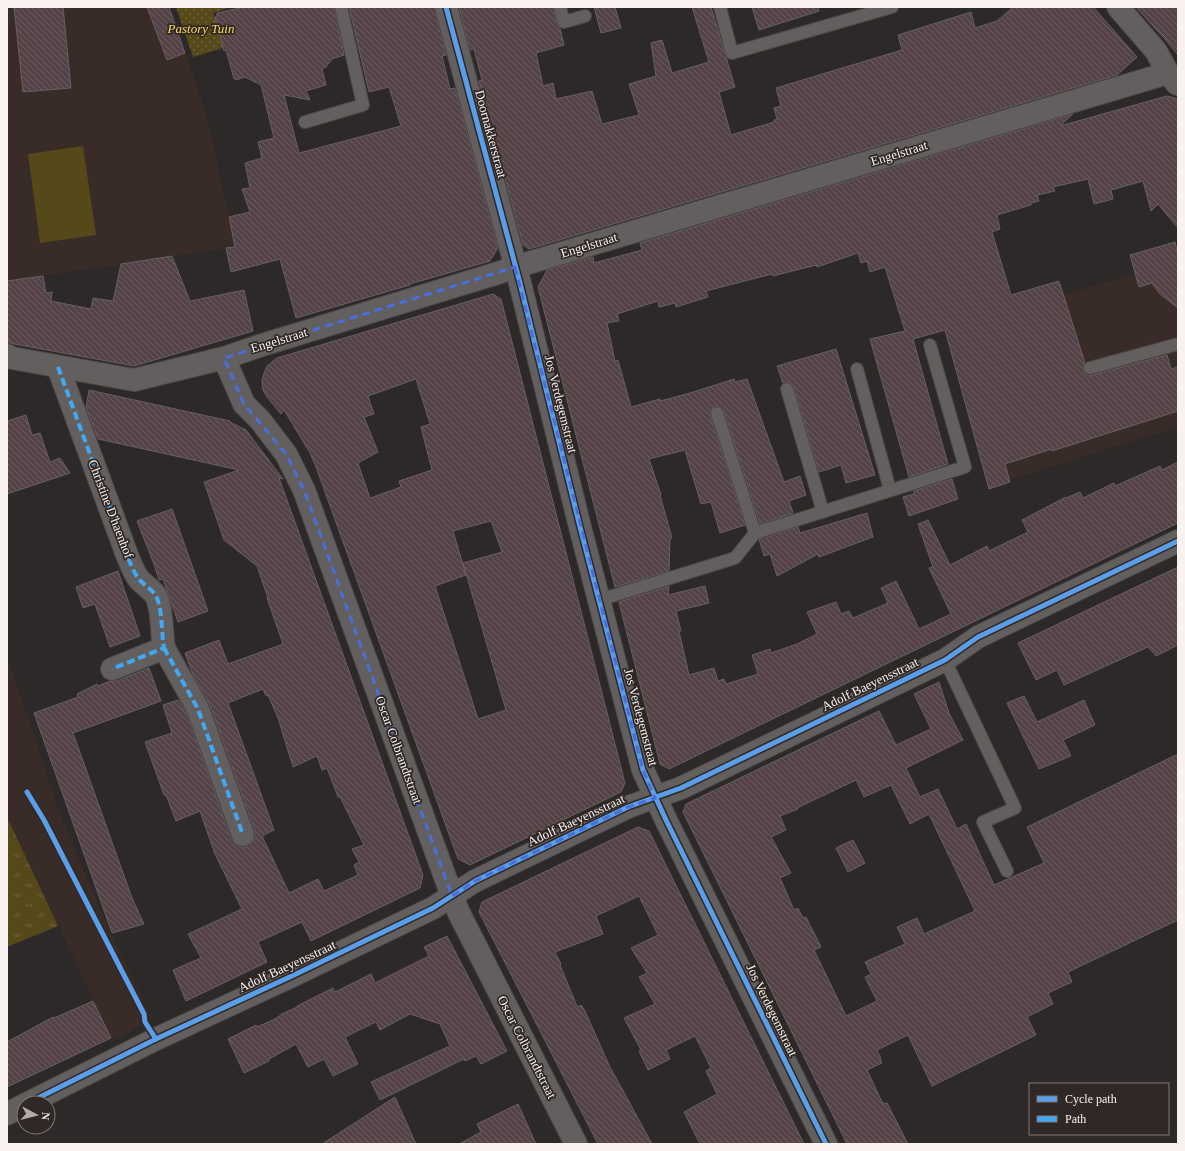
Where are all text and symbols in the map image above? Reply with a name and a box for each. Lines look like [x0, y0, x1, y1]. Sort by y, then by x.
park label: Pastory Tuin [167, 21, 234, 36]
street label: Doornakkerstraat [472, 88, 510, 180]
street label: Engelstraat [869, 137, 930, 169]
street label: Engelstraat [559, 229, 620, 261]
street label: Engelstraat [249, 324, 310, 356]
street label: Jos Verdegemstraat [542, 353, 581, 455]
street label: Christine D'haenhof [85, 458, 137, 561]
street label: Adolf Baeyensstraat [819, 654, 921, 714]
street label: Jos Verdegemstraat [621, 667, 661, 768]
street label: Oscar Colbrandtstraat [373, 694, 426, 806]
street label: Adolf Baeyensstraat [525, 791, 627, 849]
street label: Adolf Baeyensstraat [236, 937, 338, 995]
street label: Jos Verdegemstraat [743, 962, 801, 1059]
street label: Oscar Colbrandtstraat [495, 993, 560, 1101]
legend [1029, 1083, 1169, 1135]
text: Cycle path [1065, 1092, 1117, 1106]
north arrow [16, 1095, 56, 1135]
text: N [39, 1112, 52, 1121]
text: Path [1065, 1112, 1086, 1126]

